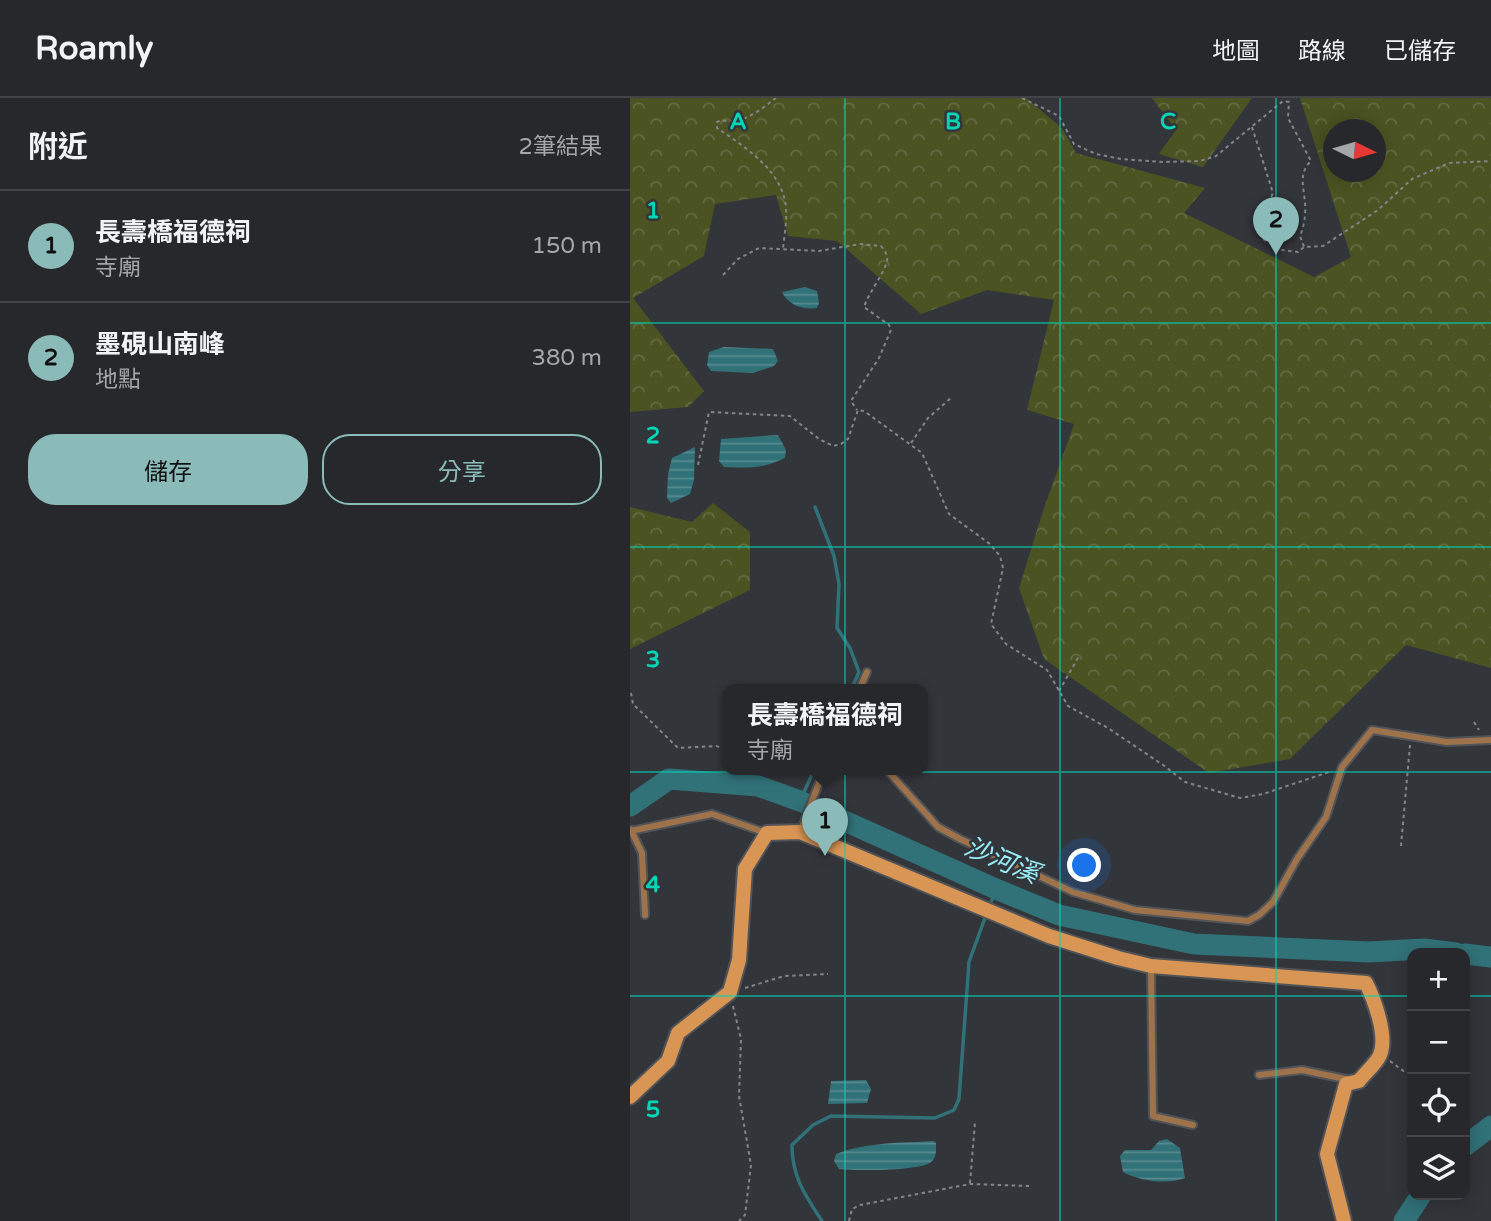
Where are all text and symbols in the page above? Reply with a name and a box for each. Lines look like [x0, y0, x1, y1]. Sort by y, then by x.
text: Roamly [35, 29, 153, 68]
text: 地圖 [1212, 37, 1260, 66]
text: 路線 [1298, 37, 1346, 66]
text: 已儲存 [1384, 37, 1456, 66]
text: A [729, 108, 747, 136]
text: B [945, 108, 961, 136]
text: C [1160, 108, 1176, 136]
north arrow [1323, 119, 1386, 182]
text: 附近 [28, 129, 88, 166]
text: 2筆結果 [519, 133, 602, 161]
text: 1 [646, 197, 660, 225]
pin: 2 [1253, 197, 1299, 255]
text: 長壽橋福德祠 [95, 217, 251, 248]
text: 1 [44, 232, 58, 260]
text: 150 m [532, 232, 602, 260]
text: 寺廟 [95, 254, 141, 282]
text: 墨硯山南峰 [95, 329, 225, 360]
text: 2 [44, 344, 58, 372]
text: 380 m [532, 344, 602, 372]
text: 地點 [95, 366, 141, 394]
text: 2 [646, 422, 660, 450]
button: 儲存 [28, 434, 308, 505]
button: 分享 [322, 434, 602, 505]
text: 3 [646, 646, 660, 674]
popup [722, 684, 928, 775]
text: 長壽橋福德祠 [747, 700, 903, 731]
text: 寺廟 [747, 737, 793, 765]
pin: 1 [802, 798, 848, 856]
water label: 沙河溪 [960, 831, 1047, 892]
your location [1067, 848, 1101, 882]
text: 4 [646, 871, 661, 899]
map controls [1407, 948, 1470, 1200]
button: + [1407, 948, 1470, 1011]
button: − [1407, 1011, 1470, 1074]
button: locate [1407, 1074, 1470, 1137]
text: 5 [646, 1096, 660, 1124]
button: layers [1407, 1137, 1470, 1200]

